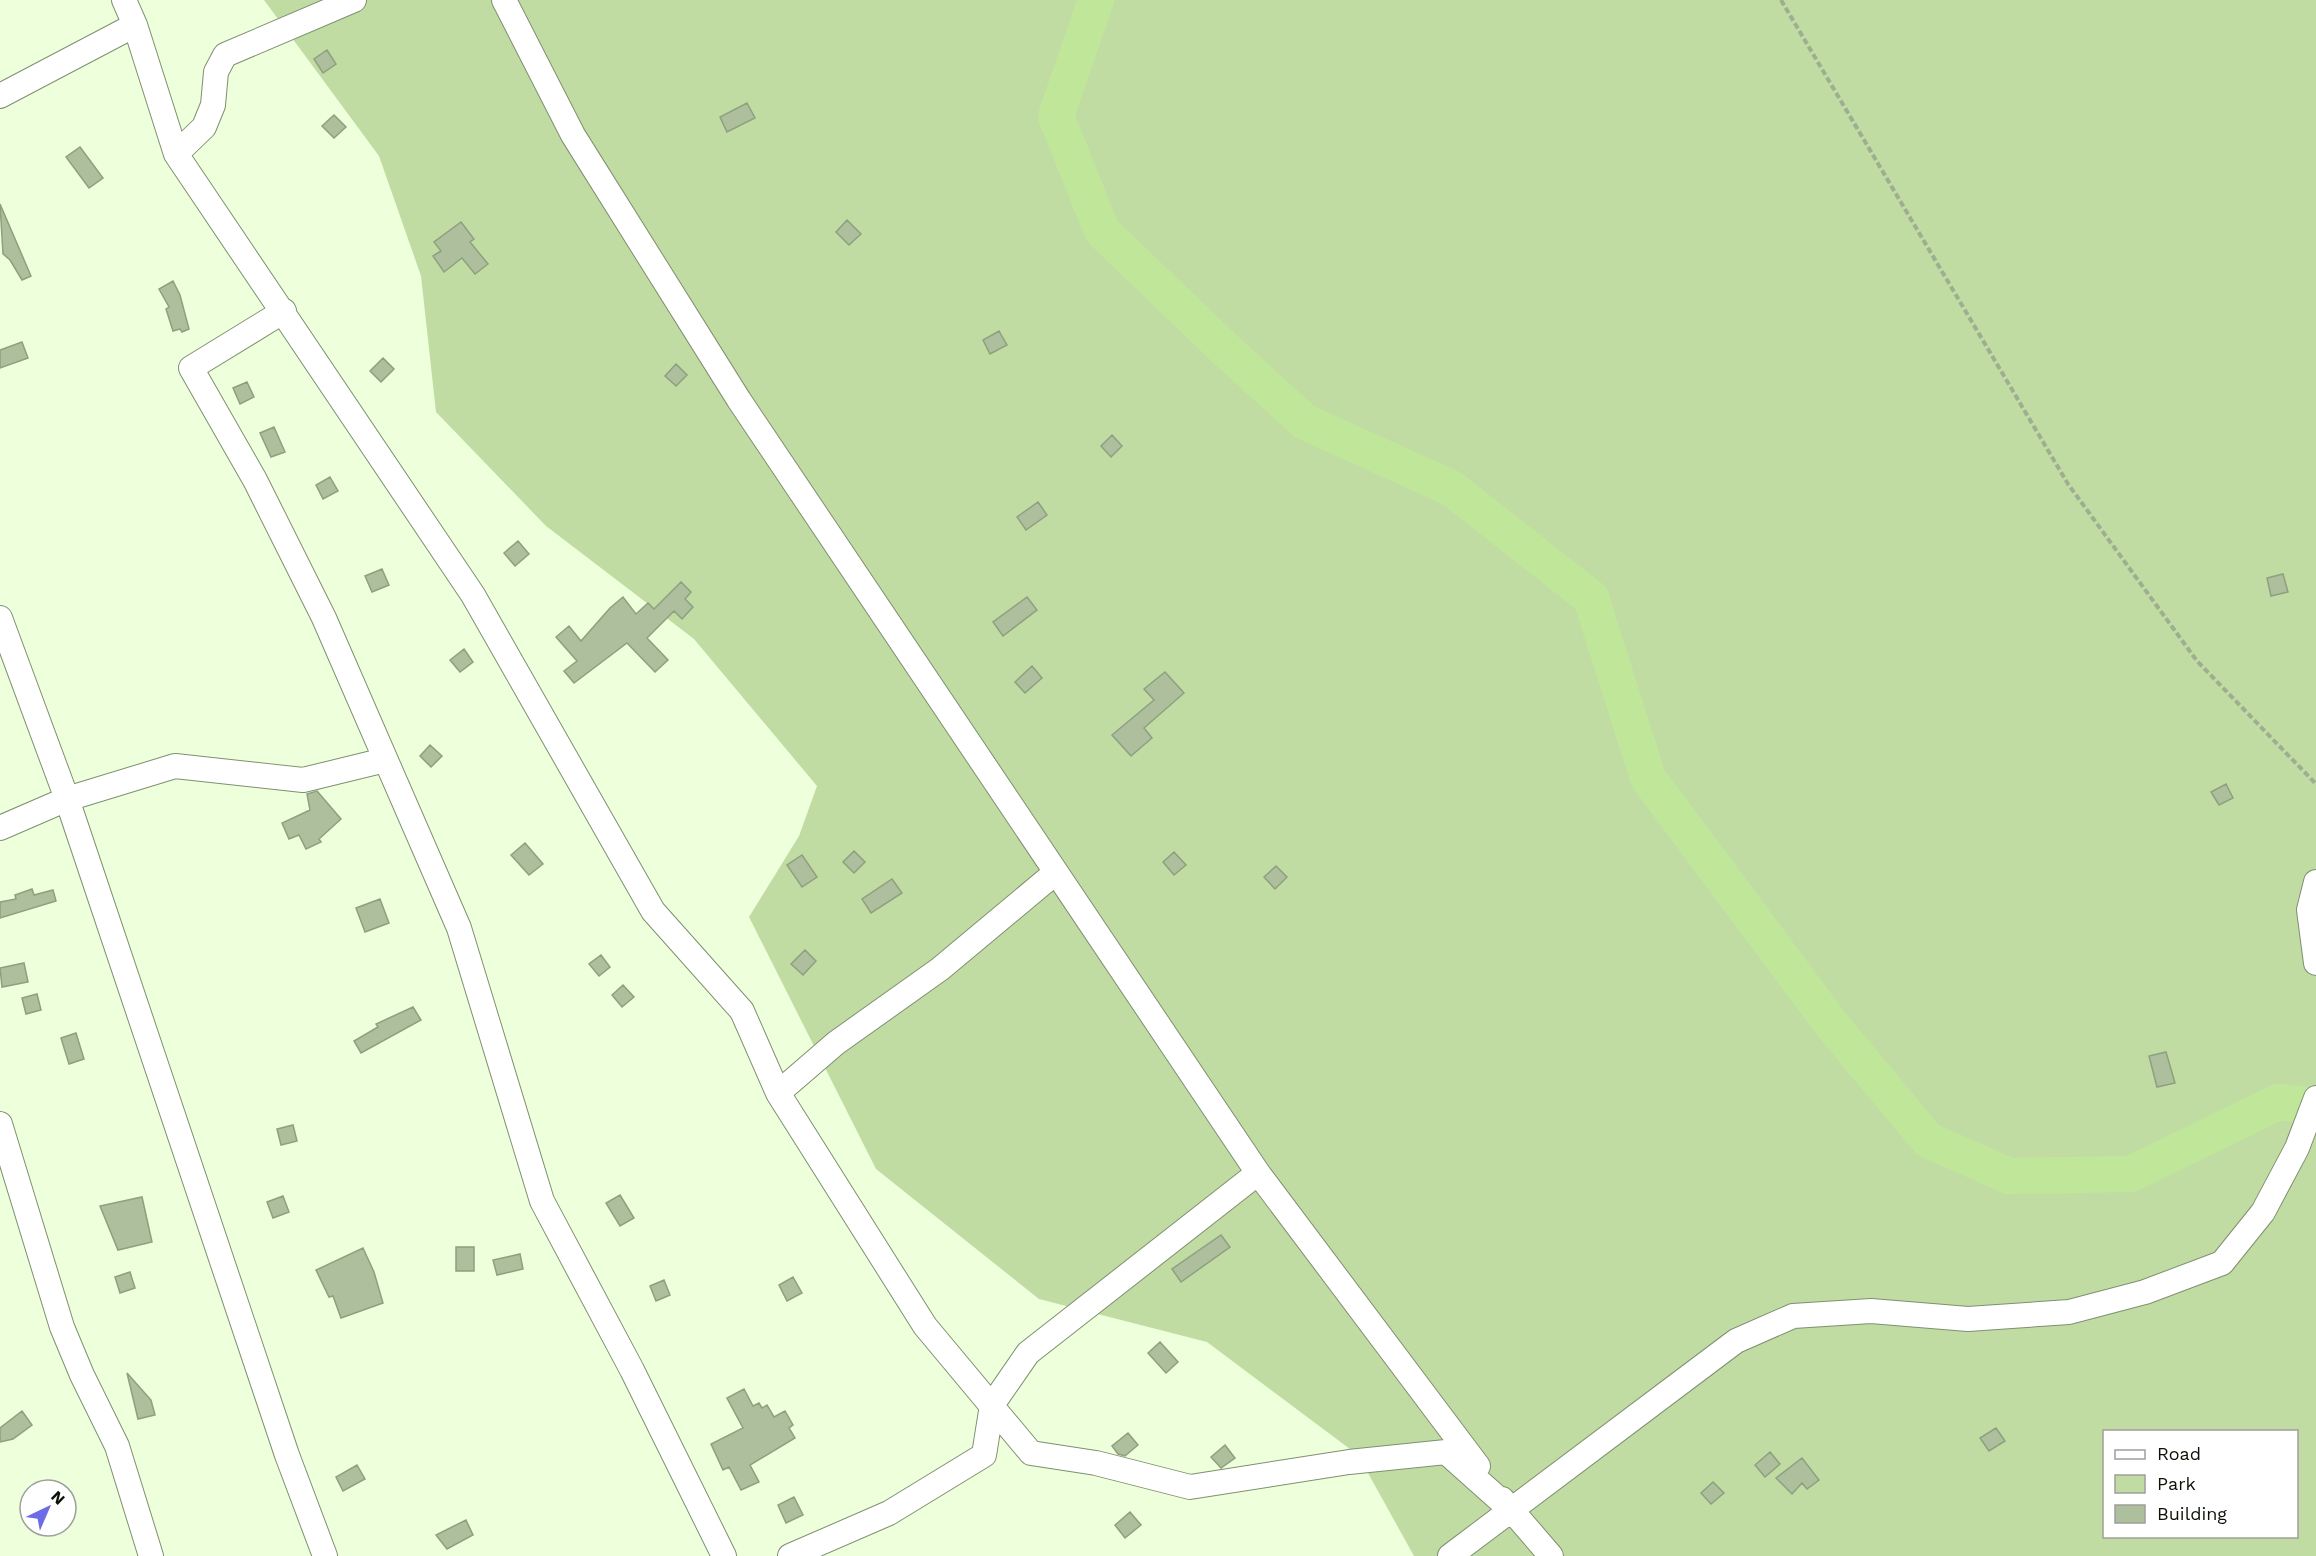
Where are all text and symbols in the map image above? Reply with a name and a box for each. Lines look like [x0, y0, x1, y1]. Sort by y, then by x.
legend [2103, 1430, 2298, 1538]
text: Road [2157, 1443, 2201, 1464]
text: Park [2157, 1473, 2196, 1494]
north arrow [18, 1478, 78, 1538]
text: N [47, 1487, 69, 1509]
text: Building [2157, 1503, 2227, 1524]

